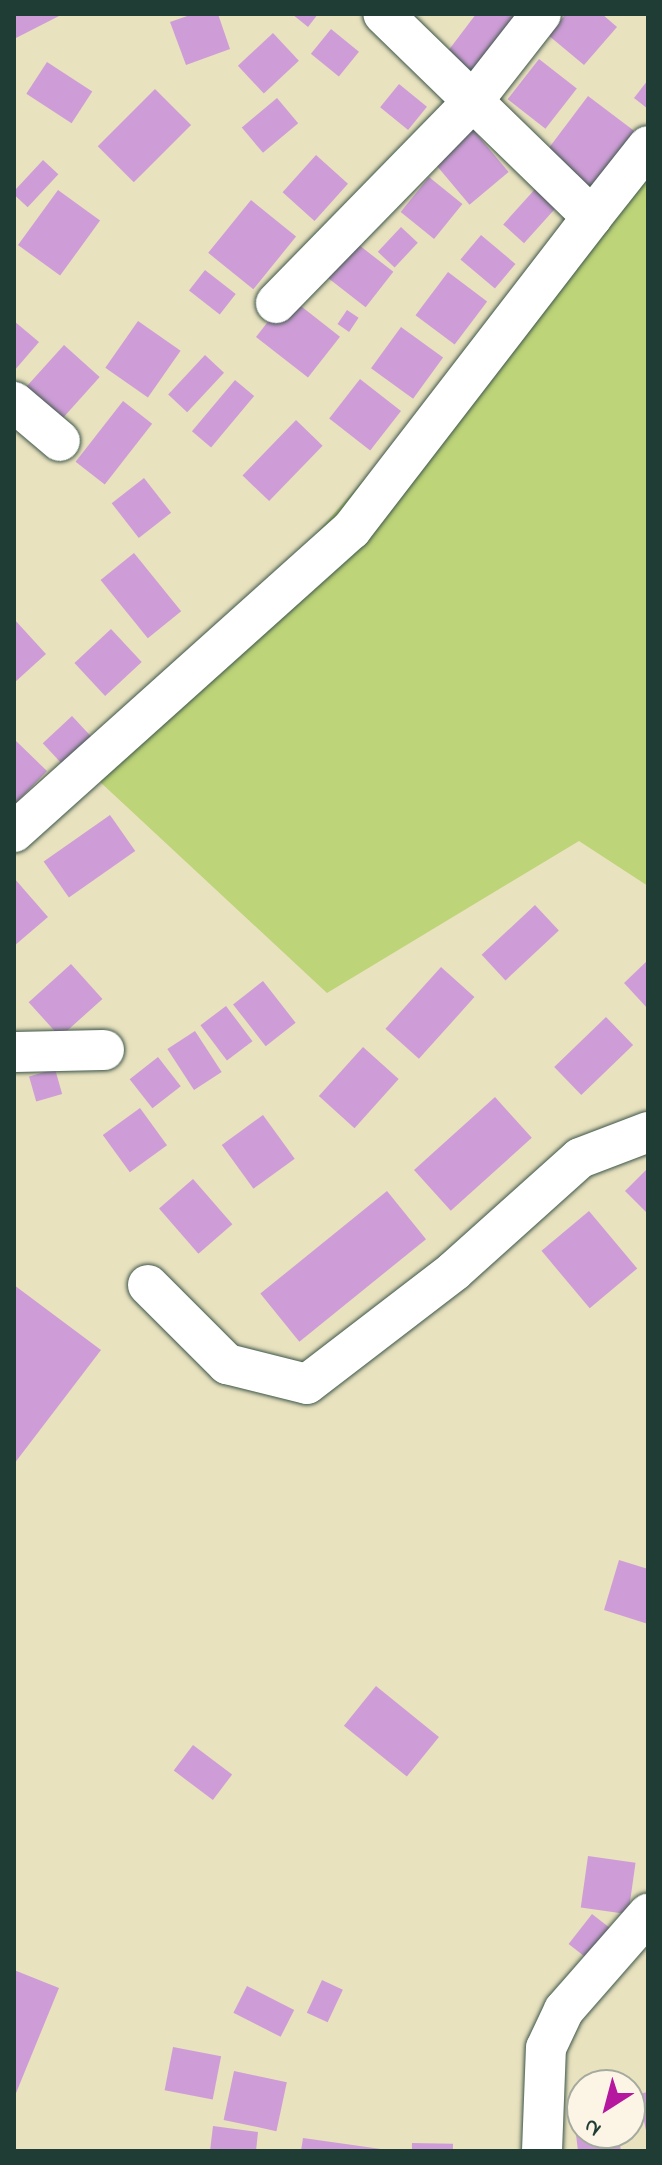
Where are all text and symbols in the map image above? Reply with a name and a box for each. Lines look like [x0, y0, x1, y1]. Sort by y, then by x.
north arrow [566, 2069, 646, 2149]
text: N [578, 2109, 608, 2144]

